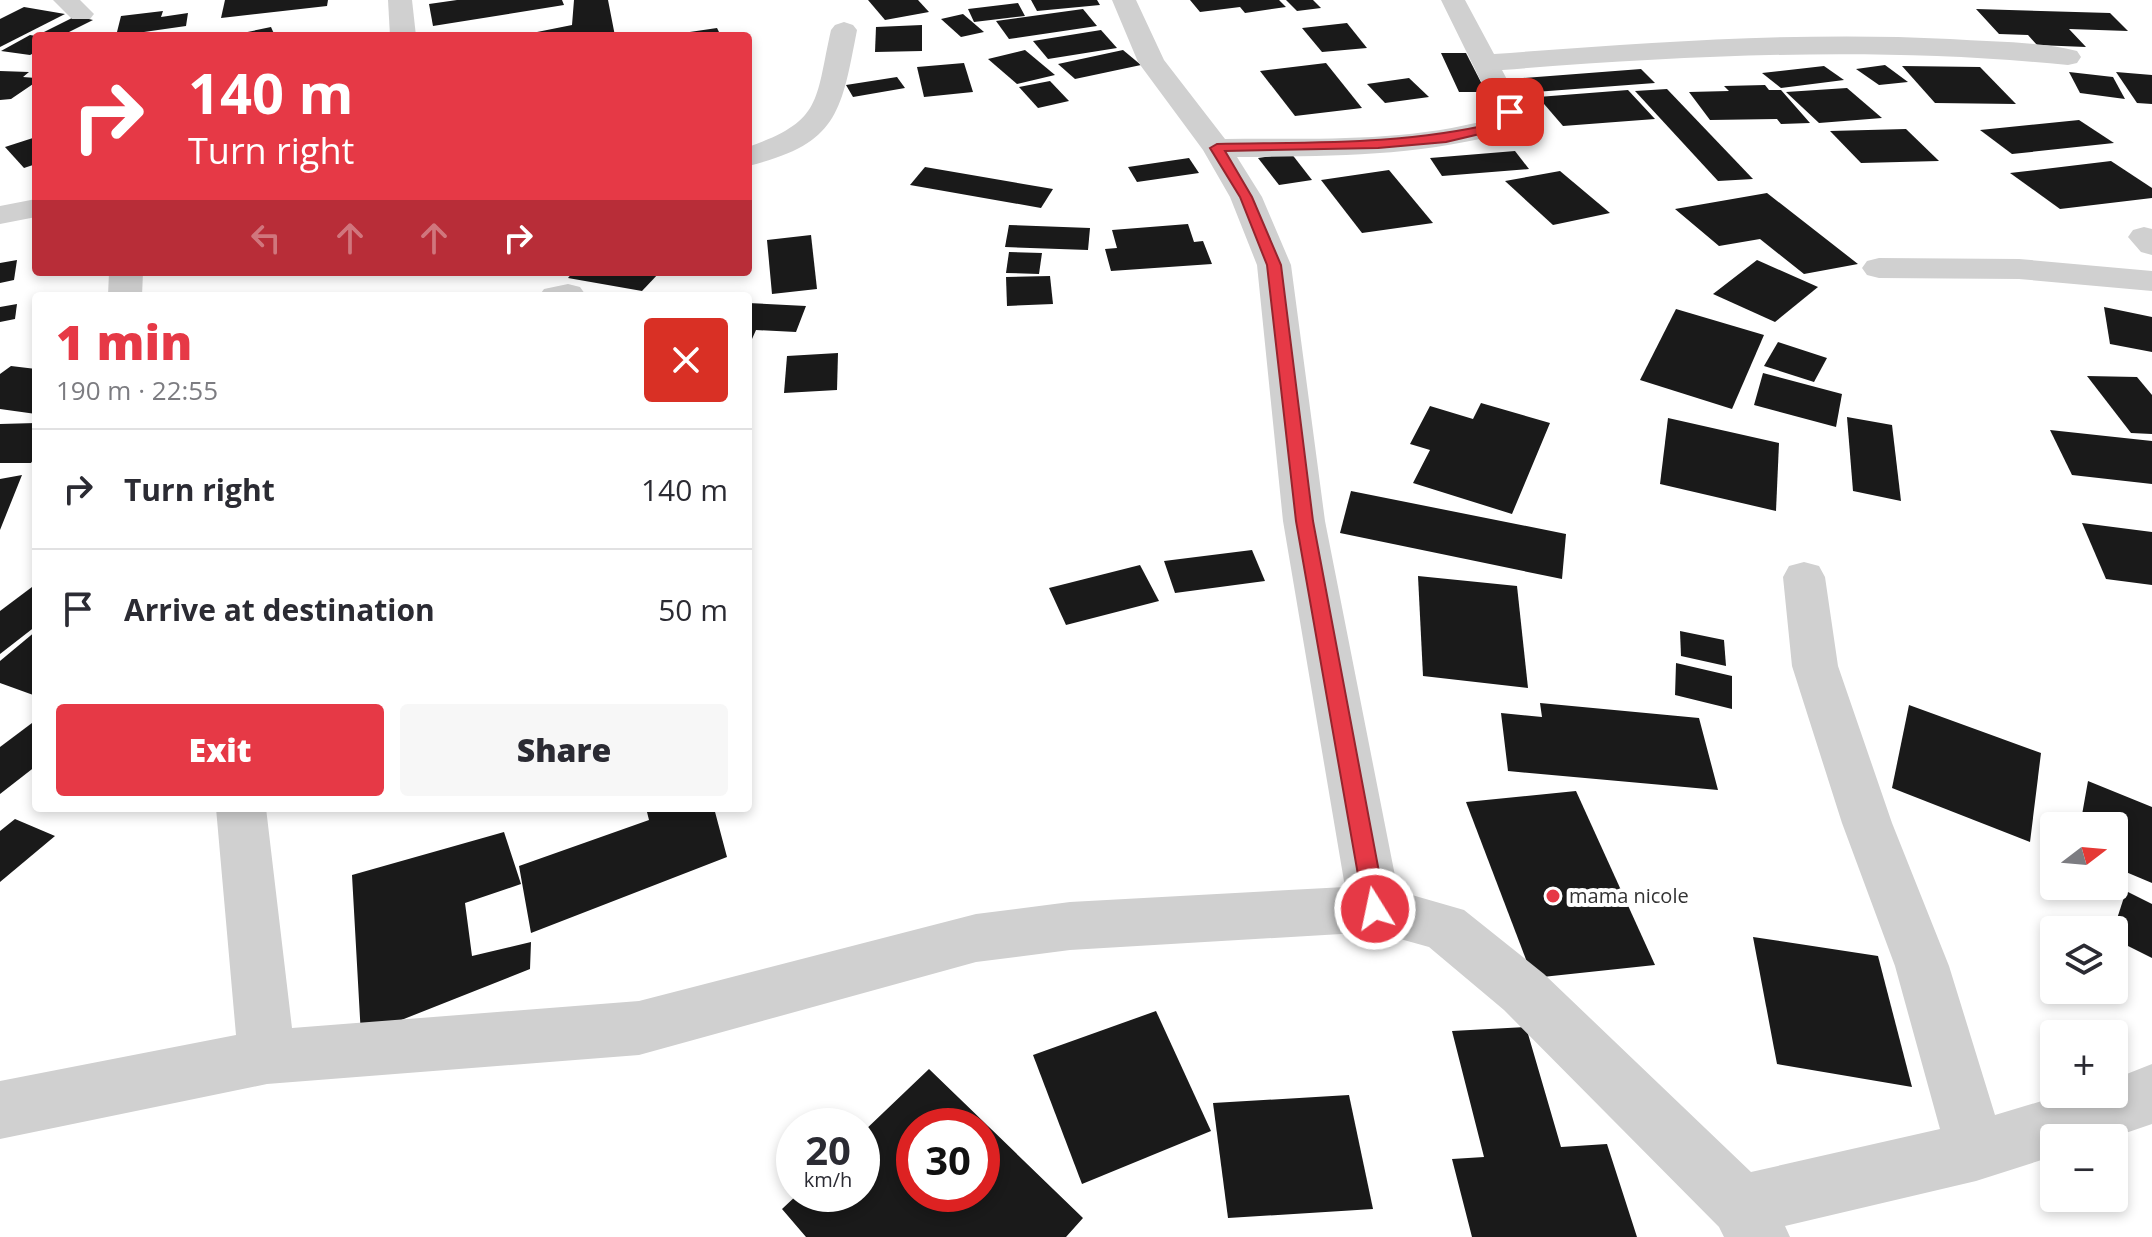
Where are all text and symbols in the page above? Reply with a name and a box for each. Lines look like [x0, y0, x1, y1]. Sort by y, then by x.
text: 140 m [188, 54, 354, 130]
icon: right [56, 64, 160, 168]
pin [1476, 78, 1544, 146]
icon: arrive [1488, 90, 1532, 134]
text: Turn right [188, 126, 354, 175]
icon: left [244, 216, 288, 260]
icon: ahead [328, 216, 372, 260]
icon: ahead [412, 216, 456, 260]
icon: right [496, 216, 540, 260]
text: 1 min [56, 309, 192, 374]
button: close [644, 318, 728, 402]
text: 190 m · 22:55 [56, 372, 218, 408]
icon: right [56, 467, 100, 511]
text: Turn right [124, 469, 275, 510]
text: 140 m [641, 469, 728, 510]
icon: arrive [56, 587, 100, 631]
text: Arrive at destination [124, 589, 435, 630]
text: 50 m [658, 589, 728, 630]
button: Exit [56, 704, 384, 796]
button: Share [400, 704, 728, 796]
north arrow [2040, 812, 2128, 900]
map controls [2040, 812, 2128, 1212]
position arrow [1333, 867, 1417, 951]
place label: mama nicole [1569, 882, 1689, 909]
marker: mama nicole [1544, 887, 1562, 905]
button: layers [2040, 916, 2128, 1004]
button: + [2040, 1020, 2128, 1108]
speed limit sign: 30 [896, 1108, 1000, 1212]
text: 20 [805, 1122, 851, 1177]
button: − [2040, 1124, 2128, 1212]
text: km/h [804, 1166, 852, 1193]

